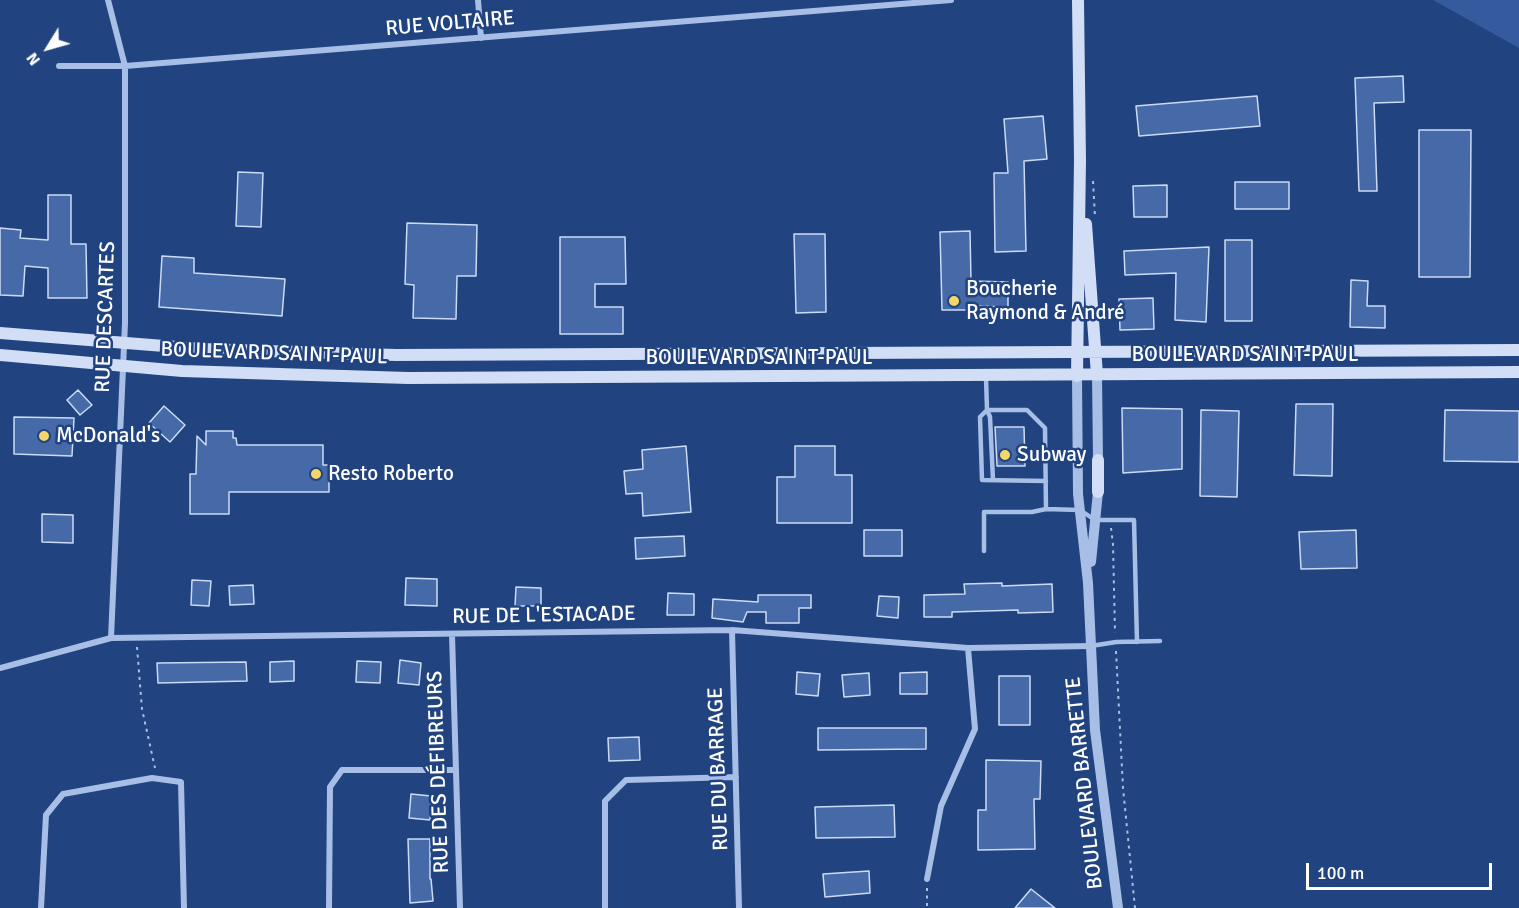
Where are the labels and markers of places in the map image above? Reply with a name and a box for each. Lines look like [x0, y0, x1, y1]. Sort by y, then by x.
place label: Boucherie Raymond & André [966, 276, 1124, 326]
marker: Boucherie Raymond & André [947, 294, 961, 308]
place label: McDonald's [56, 423, 160, 449]
marker: McDonald's [37, 429, 51, 443]
place label: Subway [1017, 442, 1086, 468]
marker: Subway [998, 448, 1012, 462]
place label: Resto Roberto [328, 461, 454, 487]
marker: Resto Roberto [309, 467, 323, 481]

